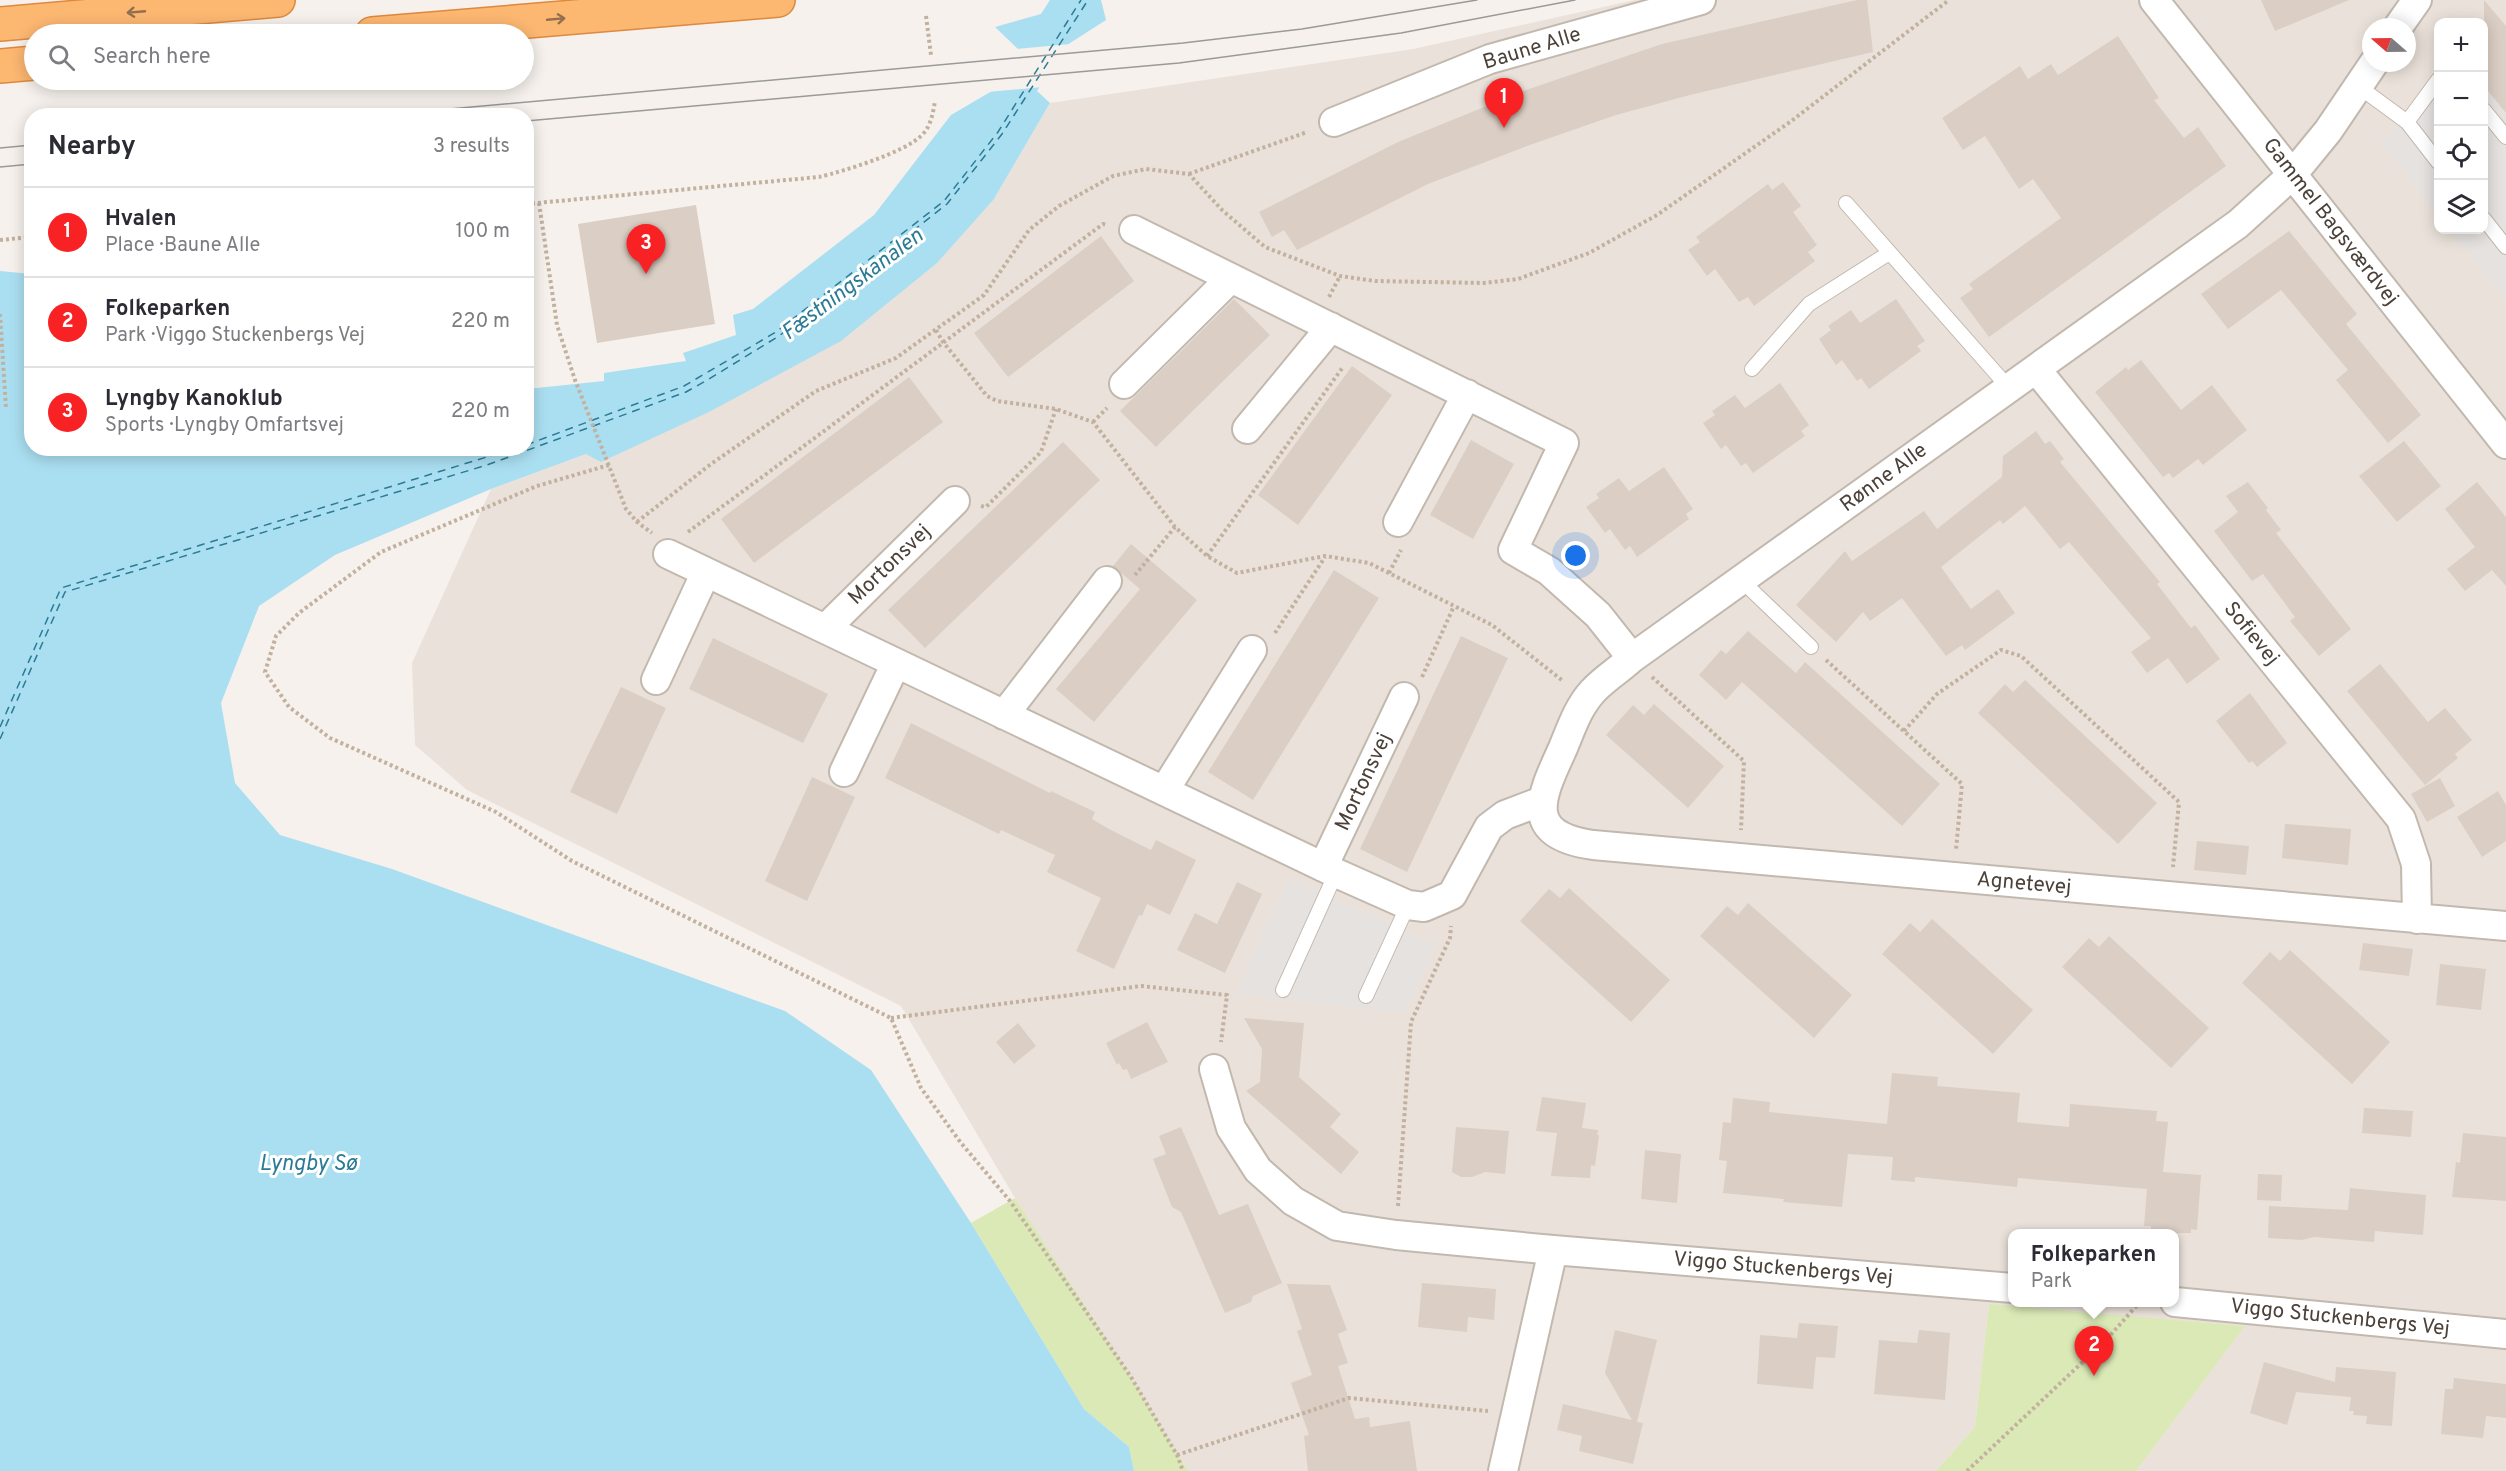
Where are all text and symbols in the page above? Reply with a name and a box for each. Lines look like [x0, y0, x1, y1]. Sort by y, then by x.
one-way arrow [127, 7, 147, 18]
one-way arrow [545, 13, 565, 24]
north arrow [2362, 18, 2416, 72]
map controls [2434, 18, 2488, 234]
button: + [2434, 18, 2488, 72]
street label: Baune Alle [1480, 21, 1584, 77]
search box [24, 24, 534, 90]
icon: search [45, 41, 78, 74]
text: Search here [93, 44, 211, 71]
button: − [2434, 72, 2488, 126]
pin: 1 [1484, 78, 1524, 128]
button: locate [2434, 126, 2488, 180]
text: Nearby [48, 131, 136, 164]
street label: Gammel Bagsværdvej [2256, 133, 2404, 311]
text: 3 results [433, 134, 510, 160]
button: layers [2434, 180, 2488, 234]
text: Hvalen [105, 206, 177, 233]
text: 1 [64, 219, 72, 245]
text: 100 m [455, 219, 510, 245]
water label: Fæstningskanalen [777, 223, 929, 347]
pin: 3 [626, 224, 666, 274]
text: Place · Baune Alle [105, 233, 260, 259]
text: Folkeparken [105, 296, 230, 323]
text: 2 [61, 309, 74, 335]
text: 220 m [451, 309, 510, 335]
text: Park · Viggo Stuckenbergs Vej [105, 323, 365, 349]
text: Lyngby Kanoklub [105, 386, 283, 413]
text: 3 [62, 399, 74, 425]
text: 220 m [451, 399, 510, 425]
text: Sports · Lyngby Omfartsvej [105, 413, 344, 439]
street label: Rønne Alle [1835, 437, 1933, 519]
street label: Mortonsvej [843, 519, 937, 611]
your location [1561, 541, 1590, 570]
street label: Sofievej [2217, 597, 2285, 671]
street label: Mortonsvej [1330, 729, 1398, 835]
street label: Agnetevej [1975, 866, 2073, 902]
water label: Lyngby Sø [259, 1151, 358, 1178]
popup [2008, 1229, 2179, 1307]
text: Folkeparken [2031, 1242, 2156, 1269]
street label: Viggo Stuckenbergs Vej [1672, 1246, 1894, 1292]
text: Park [2031, 1269, 2072, 1295]
street label: Viggo Stuckenbergs Vej [2229, 1293, 2451, 1343]
pin: 2 [2074, 1326, 2114, 1376]

